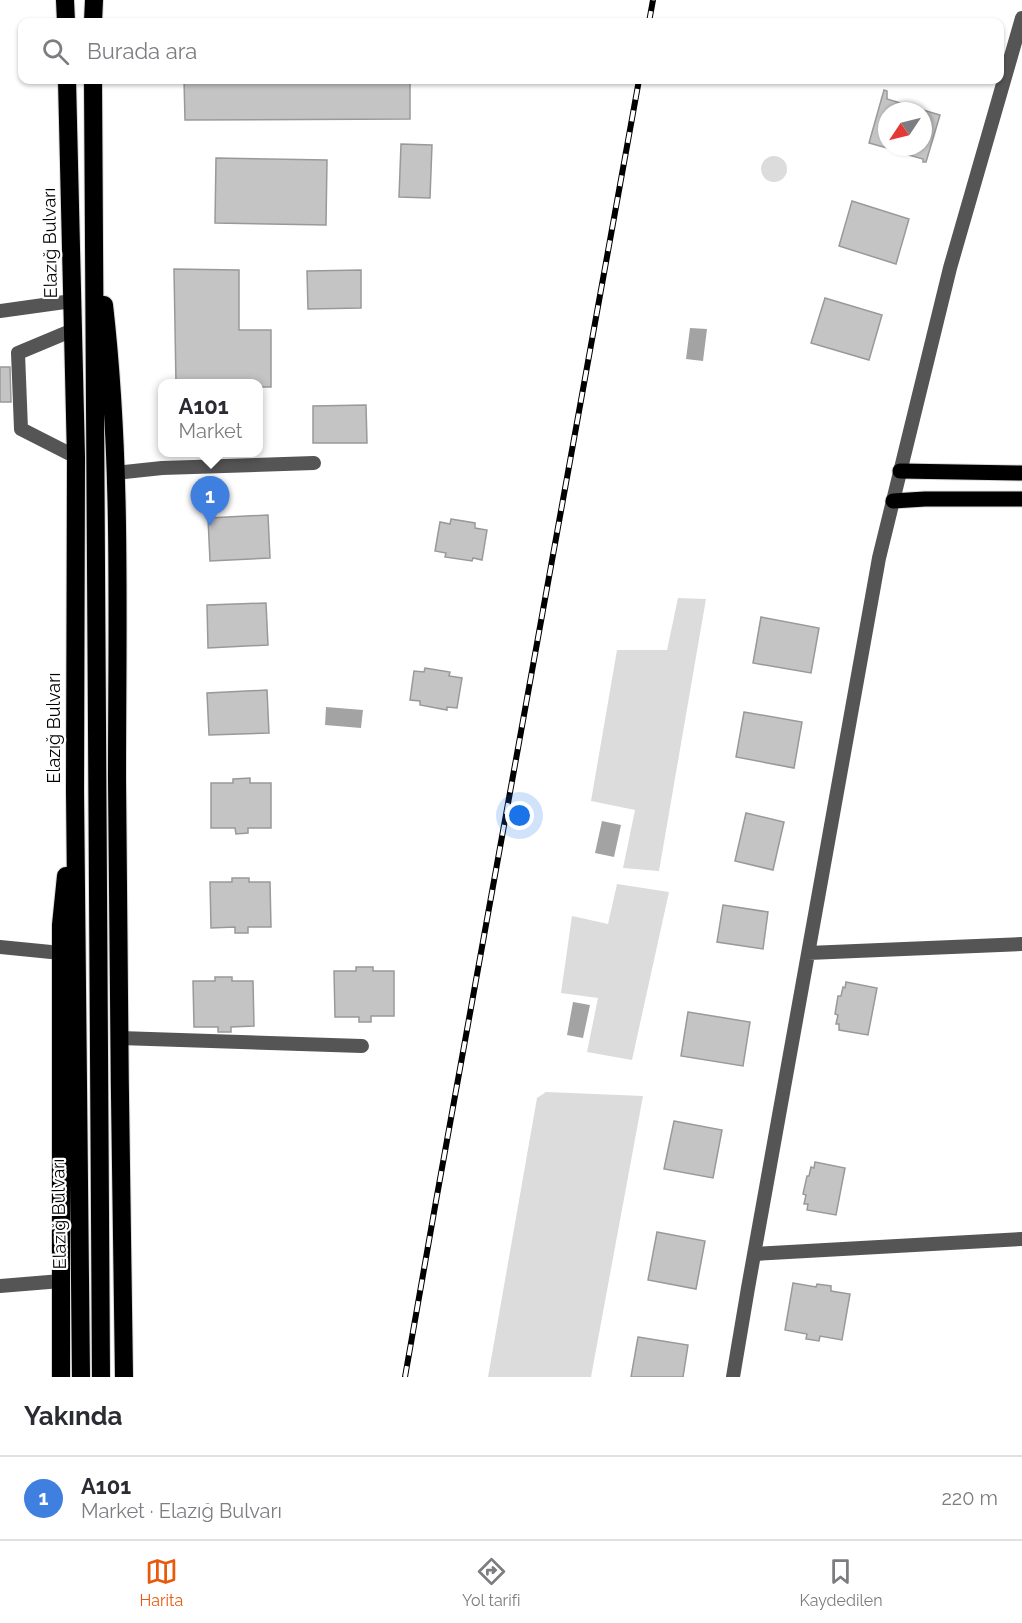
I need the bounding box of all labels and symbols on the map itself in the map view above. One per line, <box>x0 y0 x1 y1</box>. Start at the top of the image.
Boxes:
north arrow <box>878 102 932 156</box>
street label: Elazığ Bulvarı <box>38 187 61 299</box>
pin: 1 <box>190 476 230 526</box>
street label: Elazığ Bulvarı <box>43 673 64 783</box>
your location <box>505 801 534 830</box>
street label: Elazığ Bulvarı <box>47 1158 70 1270</box>

